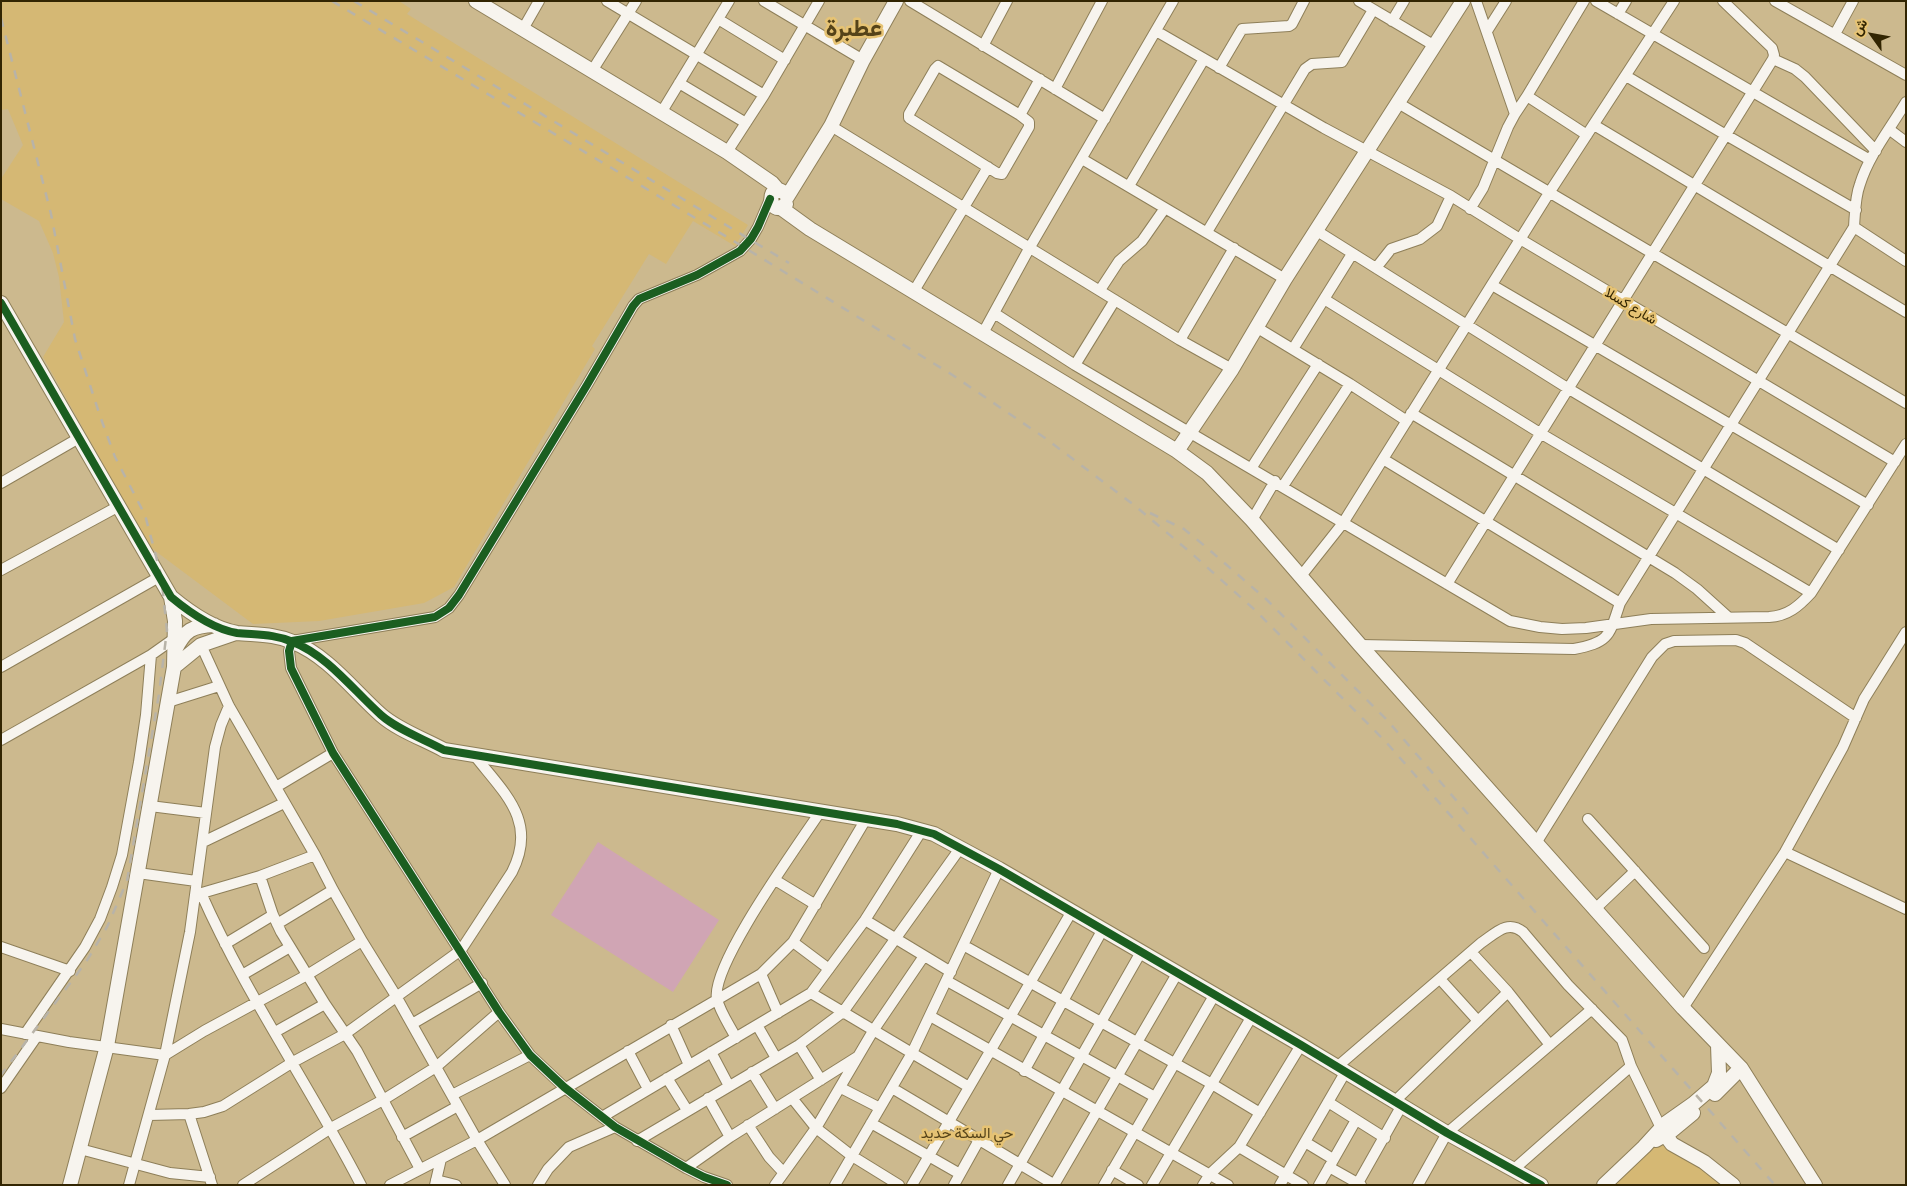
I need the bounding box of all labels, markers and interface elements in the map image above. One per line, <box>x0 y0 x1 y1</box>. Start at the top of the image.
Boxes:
north arrow <box>1847 10 1897 60</box>
district label: عطبرة <box>826 14 882 42</box>
text: ش <box>1847 15 1871 38</box>
street label: شارع كسلا <box>1602 284 1660 328</box>
district label: حي السكة حديد <box>921 1124 1013 1142</box>

